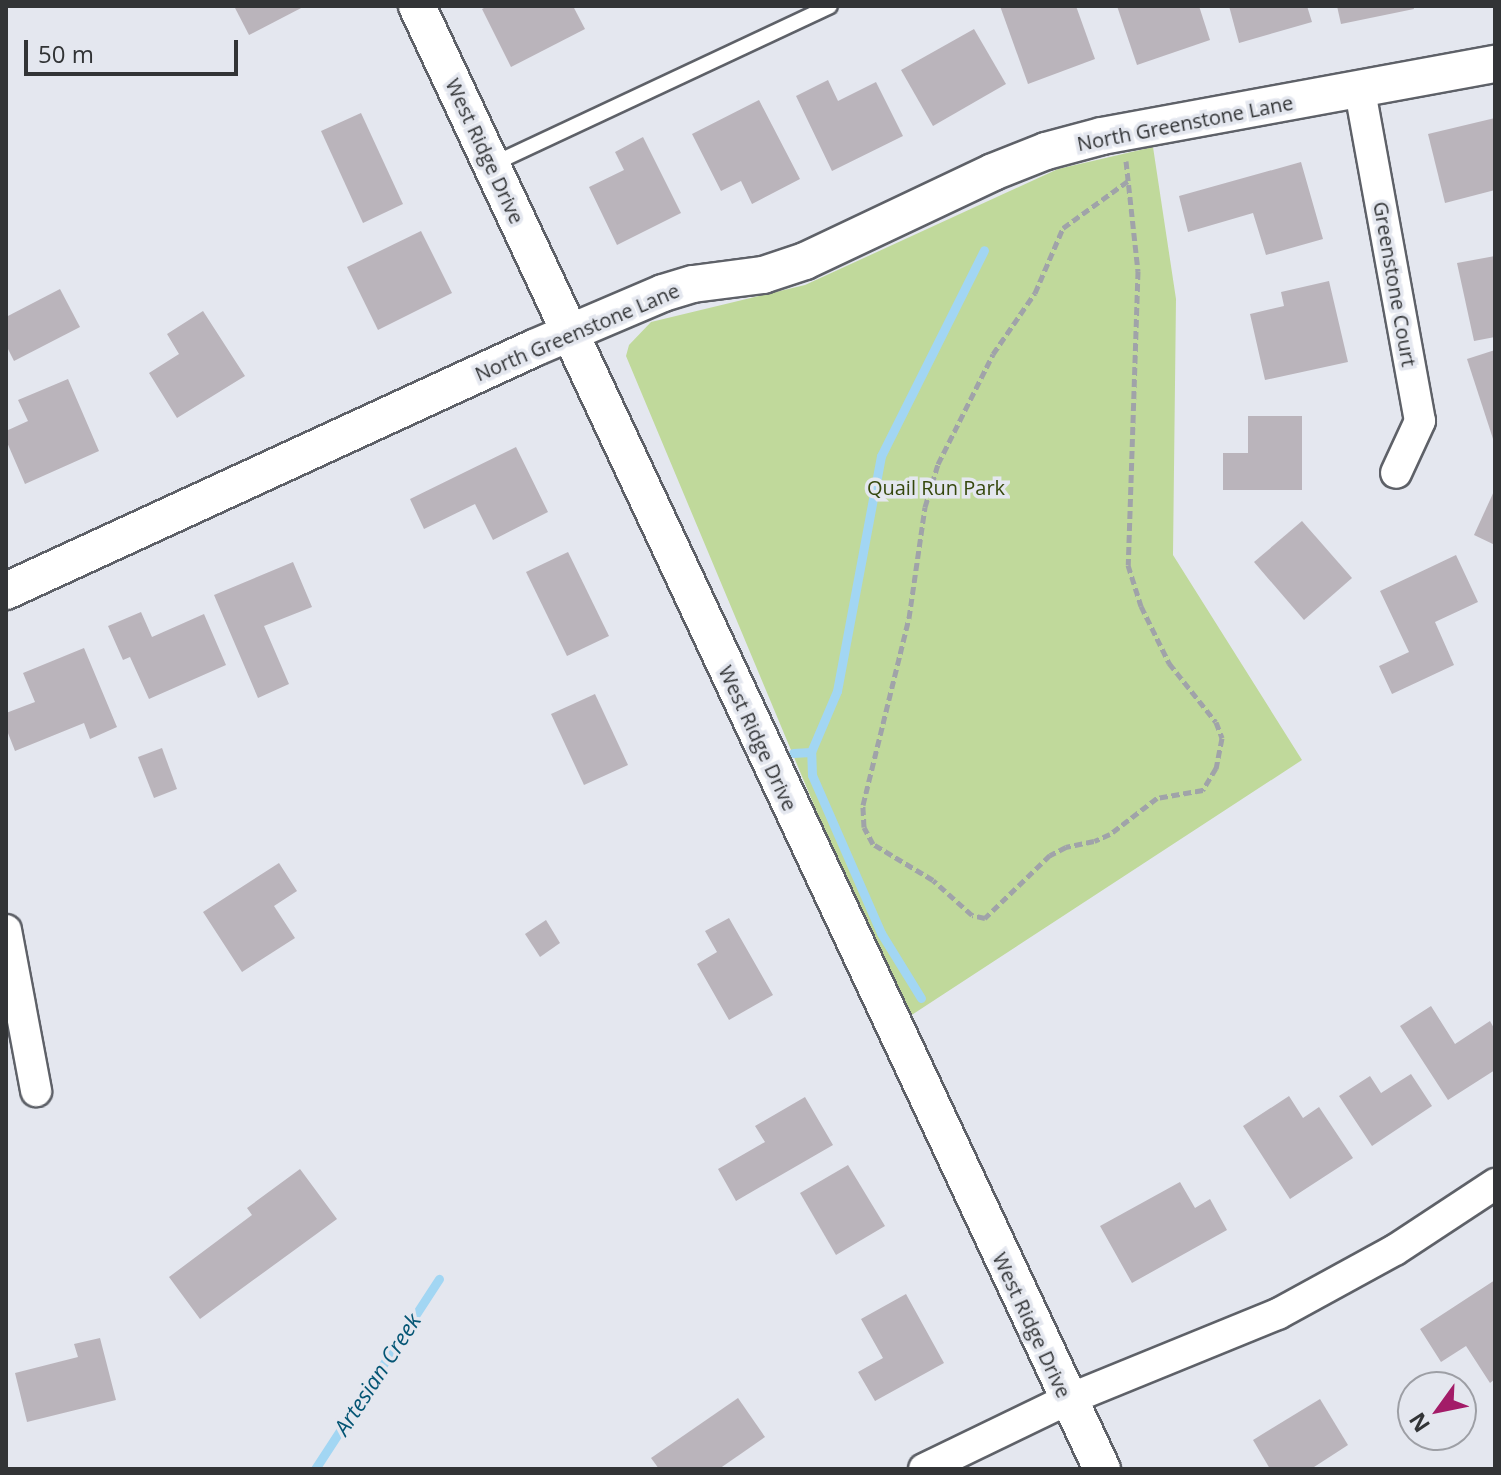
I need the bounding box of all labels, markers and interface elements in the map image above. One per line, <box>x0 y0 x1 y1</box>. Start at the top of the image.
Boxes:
scale bar <box>28 24 242 74</box>
text: 50 m <box>38 37 94 70</box>
street label: West Ridge Drive <box>441 75 529 227</box>
street label: North Greenstone Lane <box>1075 90 1295 156</box>
street label: Greenstone Court <box>1369 200 1421 368</box>
street label: North Greenstone Lane <box>471 278 683 386</box>
park label: Quail Run Park <box>867 475 1005 499</box>
street label: West Ridge Drive <box>714 662 802 814</box>
street label: West Ridge Drive <box>988 1249 1076 1401</box>
water label: Artesian Creek <box>328 1308 426 1440</box>
north arrow <box>1397 1371 1477 1451</box>
text: N <box>1401 1407 1436 1439</box>

